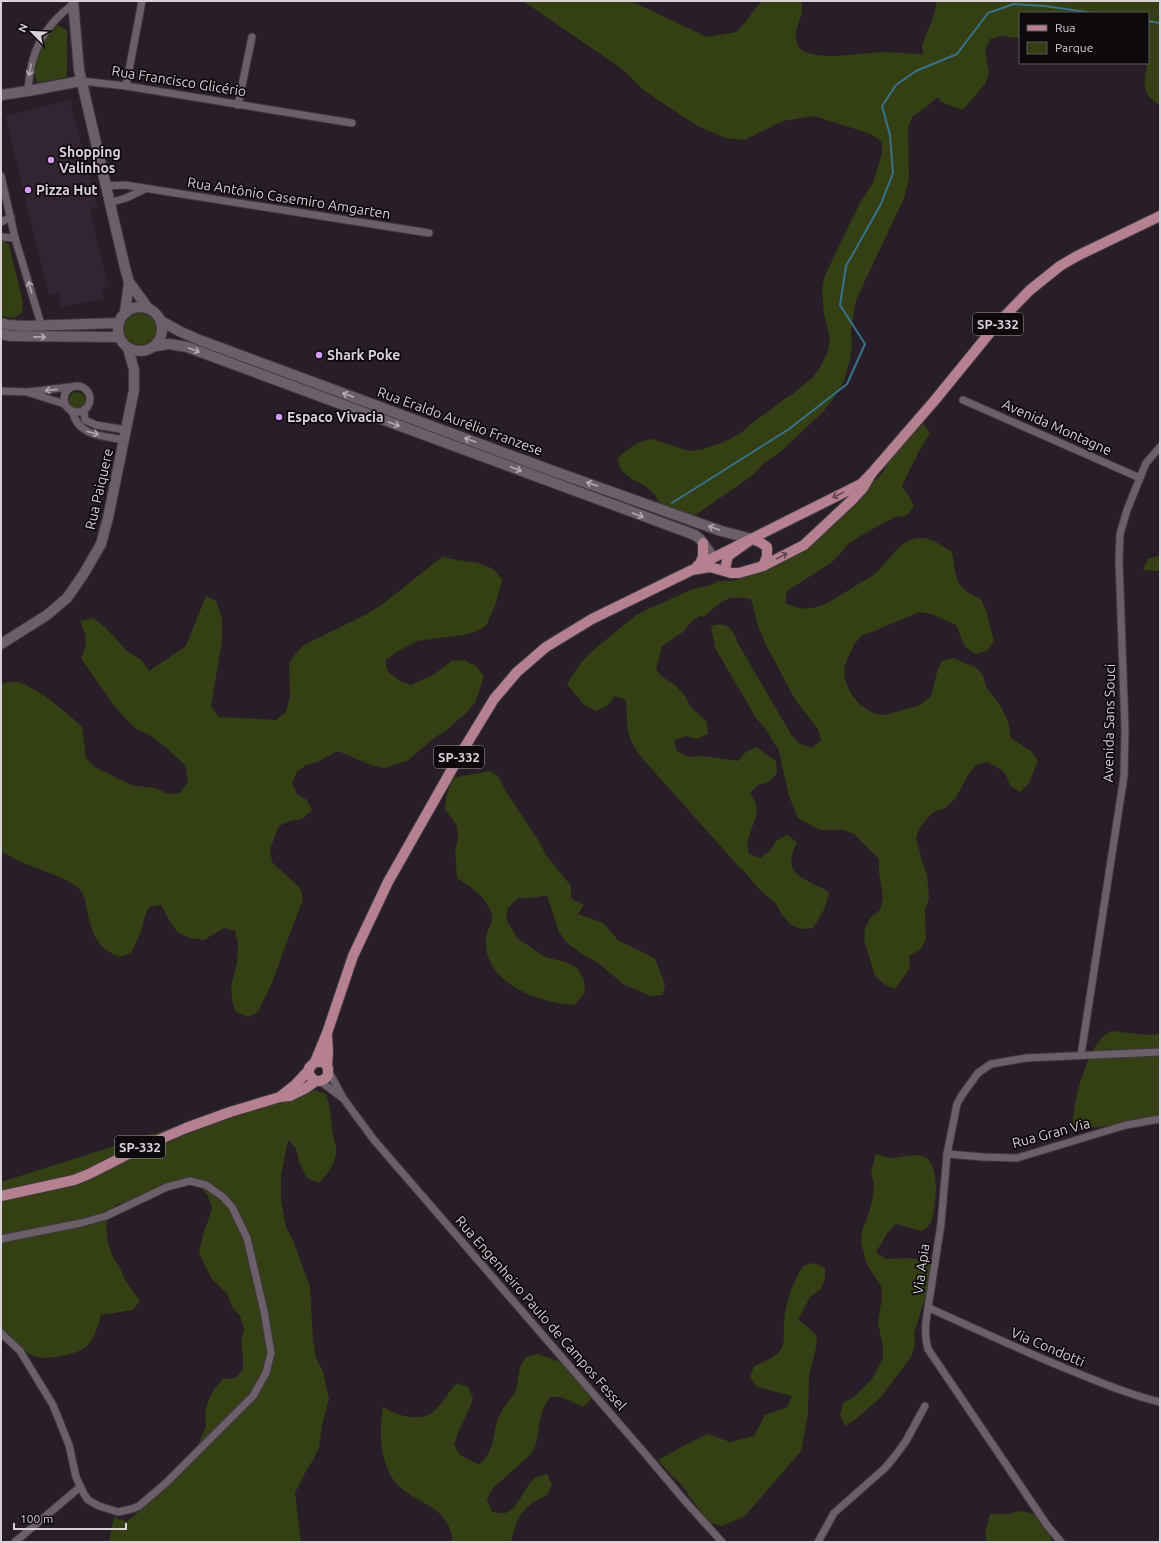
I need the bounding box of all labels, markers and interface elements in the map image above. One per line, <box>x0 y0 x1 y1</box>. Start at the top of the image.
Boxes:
north arrow <box>12 12 52 52</box>
legend <box>1019 12 1149 64</box>
text: Rua <box>1055 21 1076 34</box>
text: N <box>16 22 30 34</box>
text: Parque <box>1055 41 1093 54</box>
street label: Rua Francisco Glicério <box>111 62 247 100</box>
one-way arrow <box>26 64 34 77</box>
place label: Shopping Valinhos <box>59 144 121 176</box>
marker: Shopping Valinhos <box>46 155 56 165</box>
street label: Rua Antônio Casemiro Amgarten <box>186 174 392 222</box>
place label: Pizza Hut <box>36 182 98 198</box>
marker: Pizza Hut <box>23 185 33 195</box>
one-way arrow <box>26 281 33 294</box>
road number: SP-332 <box>973 313 1023 335</box>
one-way arrow <box>33 333 46 340</box>
one-way arrow <box>187 347 199 354</box>
place label: Shark Poke <box>327 347 400 363</box>
marker: Shark Poke <box>314 350 324 360</box>
street label: Rua Eraldo Aurélio Franzese <box>375 384 545 458</box>
one-way arrow <box>45 386 58 393</box>
one-way arrow <box>342 390 354 398</box>
street label: Avenida Montagne <box>1000 396 1114 458</box>
place label: Espaco Vivacia <box>287 409 384 425</box>
marker: Espaco Vivacia <box>274 412 284 422</box>
one-way arrow <box>388 421 400 429</box>
one-way arrow <box>86 430 99 437</box>
one-way arrow <box>464 435 476 443</box>
street label: Rua Paiquere <box>82 447 116 531</box>
one-way arrow <box>510 466 522 474</box>
one-way arrow <box>586 480 598 488</box>
one-way arrow <box>832 492 844 499</box>
one-way arrow <box>632 511 644 519</box>
one-way arrow <box>709 524 721 532</box>
one-way arrow <box>776 552 788 559</box>
street label: Avenida Sans Souci <box>1100 664 1118 782</box>
road number: SP-332 <box>434 746 484 768</box>
street label: Rua Gran Via <box>1010 1115 1092 1151</box>
road number: SP-332 <box>115 1136 165 1158</box>
street label: Rua Engenheiro Paulo de Campos Fessel <box>452 1213 630 1414</box>
street label: Via Apia <box>910 1243 932 1295</box>
street label: Via Condotti <box>1009 1324 1087 1370</box>
scale bar <box>14 1505 126 1531</box>
text: 100 m <box>20 1512 53 1525</box>

